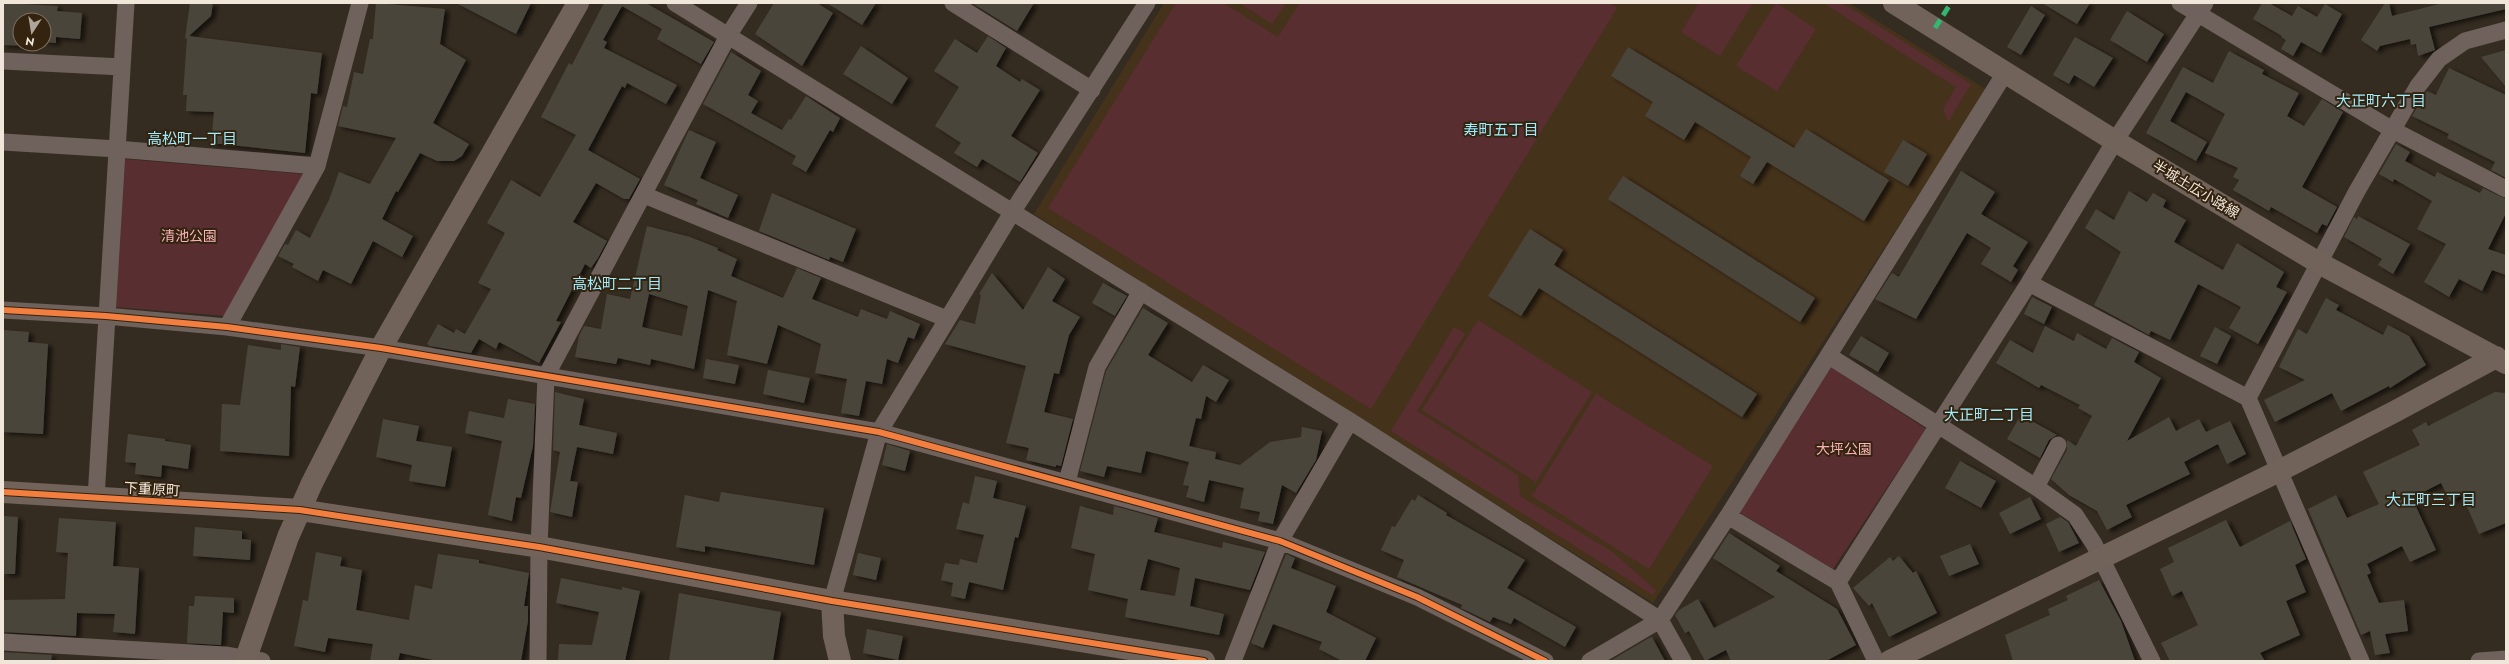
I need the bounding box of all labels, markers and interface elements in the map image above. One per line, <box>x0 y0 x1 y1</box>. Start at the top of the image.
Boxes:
north arrow <box>12 12 52 52</box>
text: N <box>24 33 36 51</box>
district label: 大正町六丁目 <box>2336 90 2426 112</box>
district label: 寿町五丁目 <box>1463 119 1539 141</box>
district label: 高松町一丁目 <box>147 128 237 150</box>
street label: 半城土広小路線 <box>2149 155 2243 223</box>
park label: 清池公園 <box>161 226 217 246</box>
district label: 高松町二丁目 <box>572 273 662 295</box>
district label: 大正町二丁目 <box>1944 404 2034 426</box>
park label: 大坪公園 <box>1816 439 1872 459</box>
street label: 下重原町 <box>124 478 180 500</box>
district label: 大正町三丁目 <box>2386 489 2476 511</box>

